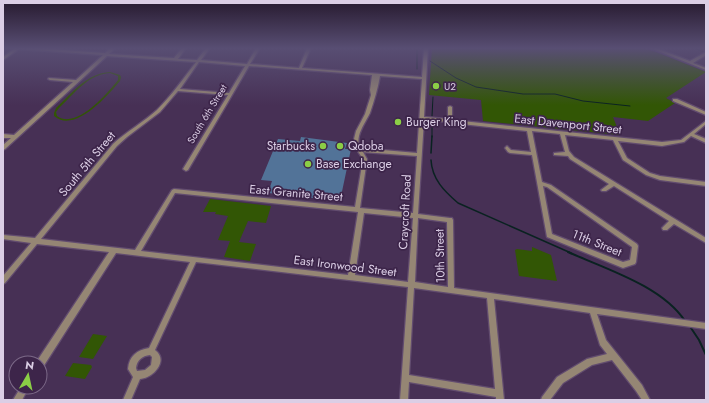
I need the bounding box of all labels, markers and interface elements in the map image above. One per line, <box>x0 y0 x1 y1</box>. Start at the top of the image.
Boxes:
place label: U2 <box>444 79 456 94</box>
street label: South 6th Street <box>183 81 231 147</box>
marker: U2 <box>431 81 441 91</box>
street label: East Davenport Street <box>513 109 623 139</box>
place label: Burger King <box>406 113 467 131</box>
marker: Burger King <box>393 117 403 127</box>
street label: South 5th Street <box>54 127 120 201</box>
place label: Starbucks <box>267 137 315 155</box>
place label: Qdoba <box>348 137 384 155</box>
marker: Starbucks <box>318 141 328 151</box>
marker: Qdoba <box>335 141 345 151</box>
place label: Base Exchange <box>316 155 392 173</box>
marker: Base Exchange <box>303 159 313 169</box>
street label: Craycroft Road <box>394 174 416 250</box>
street label: East Granite Street <box>249 180 344 206</box>
street label: 11th Street <box>569 225 625 261</box>
street label: 10th Street <box>431 229 449 283</box>
street label: East Ironwood Street <box>293 251 398 281</box>
north arrow <box>8 355 48 395</box>
text: N <box>24 357 35 374</box>

